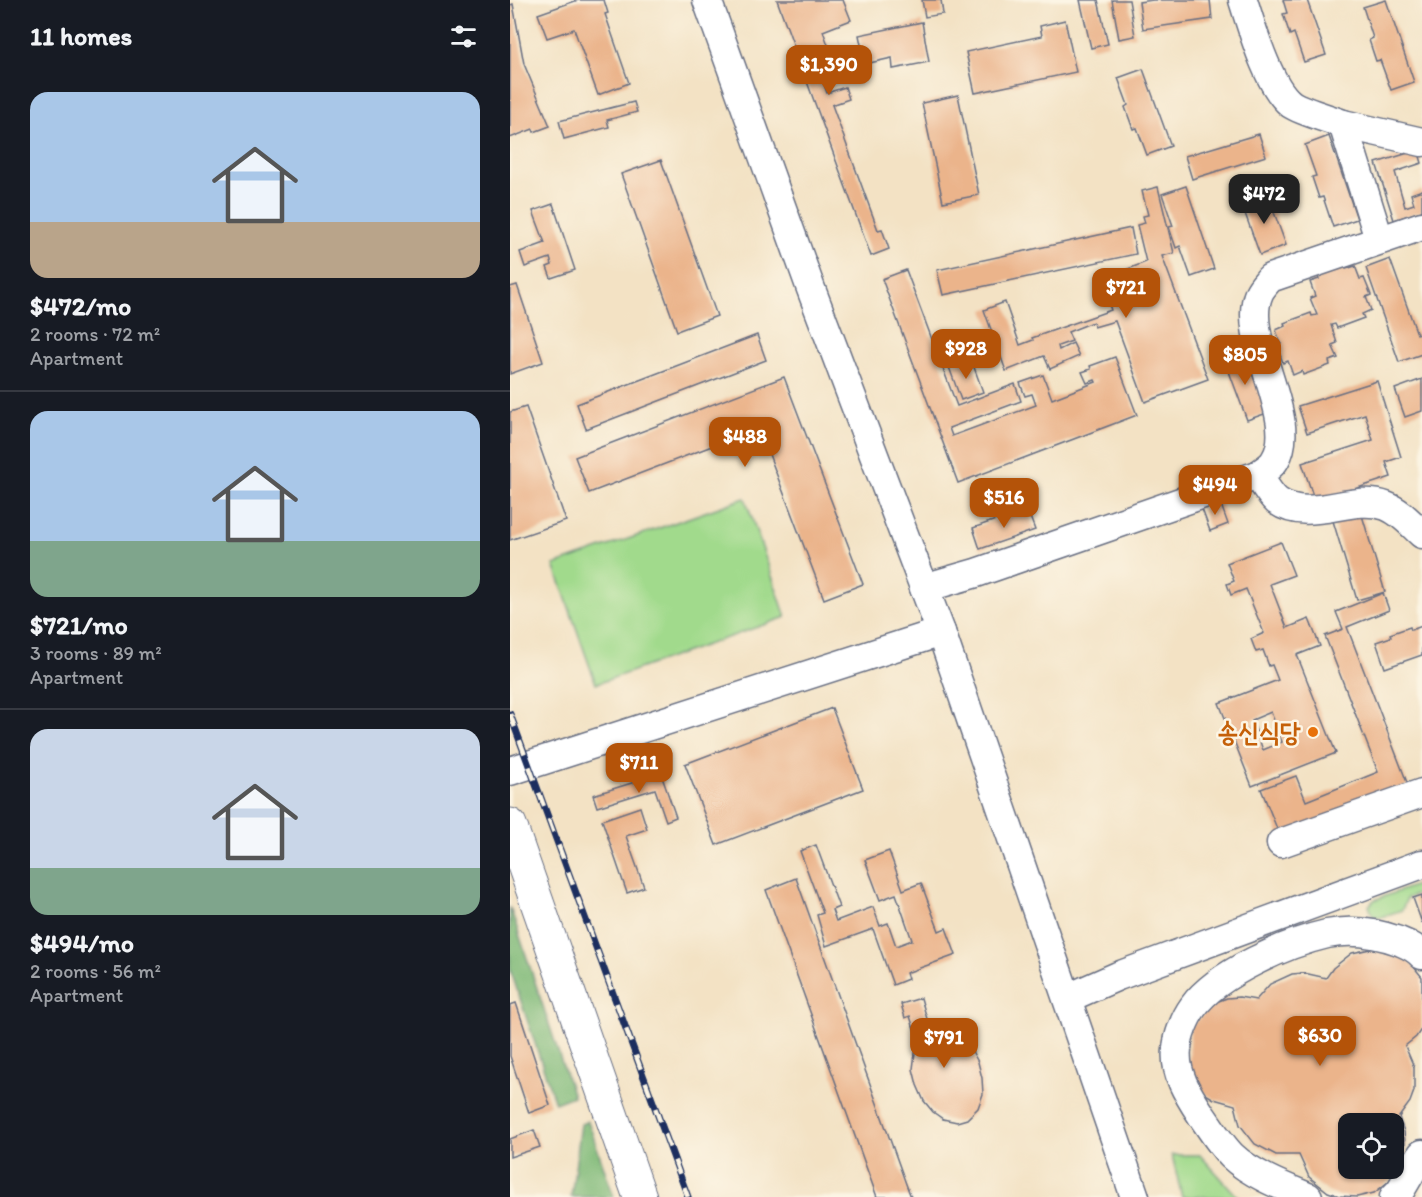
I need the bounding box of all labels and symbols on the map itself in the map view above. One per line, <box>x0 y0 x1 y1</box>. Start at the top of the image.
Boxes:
pin: $1,390 <box>780 45 878 96</box>
pin: $472 <box>1228 174 1300 225</box>
pin: $721 <box>1090 268 1162 319</box>
pin: $928 <box>930 329 1002 380</box>
pin: $805 <box>1209 335 1281 386</box>
pin: $488 <box>709 417 781 468</box>
pin: $494 <box>1179 465 1251 516</box>
pin: $516 <box>968 478 1040 529</box>
place label: 송신식당 <box>1217 716 1301 748</box>
marker: 송신식당 <box>1306 725 1320 739</box>
pin: $711 <box>603 743 675 794</box>
pin: $630 <box>1284 1016 1356 1067</box>
pin: $791 <box>908 1018 980 1069</box>

